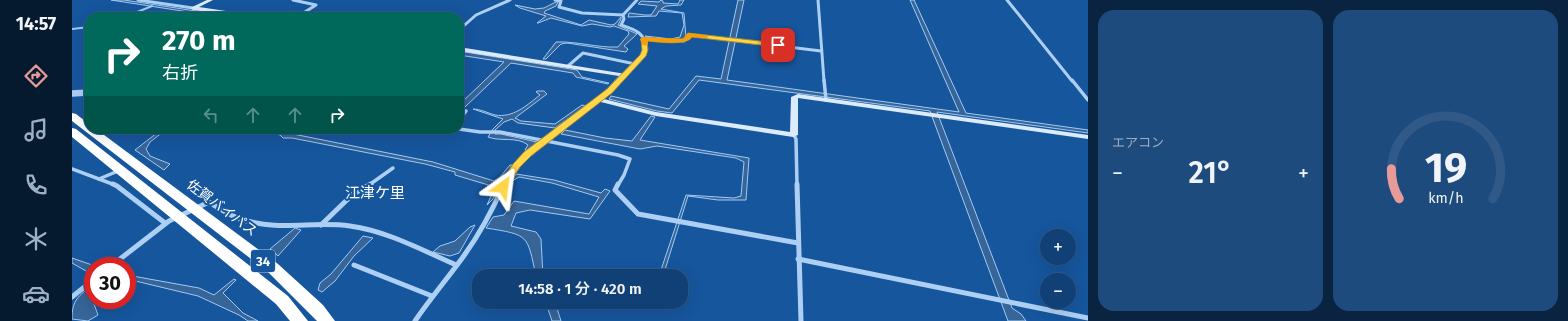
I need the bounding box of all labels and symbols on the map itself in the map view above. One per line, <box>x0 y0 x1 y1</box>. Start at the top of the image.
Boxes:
pin <box>761 28 795 62</box>
position arrow <box>482 166 524 208</box>
street label: 佐賀バイパス <box>183 176 261 240</box>
district label: 江津ケ里 <box>345 184 405 202</box>
road number: 34 <box>251 250 275 272</box>
speed limit sign: 30 <box>84 257 136 309</box>

